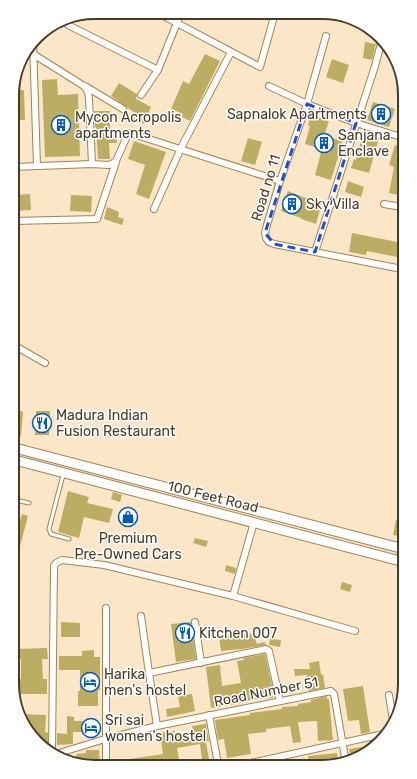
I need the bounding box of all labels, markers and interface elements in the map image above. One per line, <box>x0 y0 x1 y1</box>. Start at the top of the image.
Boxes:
building icon: Sapnalok Apartments <box>370 103 392 125</box>
place label: Sapnalok Apartments <box>227 106 367 123</box>
place label: Mycon Acropolis apartments <box>75 109 181 142</box>
building icon: Mycon Acropolis apartments <box>50 114 72 136</box>
place label: Sanjana Enclave <box>338 127 390 160</box>
building icon: Sanjana Enclave <box>313 132 335 154</box>
street label: Road no 11 <box>248 153 284 223</box>
building icon: Sky Villa <box>281 193 303 215</box>
place label: Sky Villa <box>306 196 359 213</box>
place label: Madura Indian Fusion Restaurant <box>56 407 176 440</box>
restaurant icon: Madura Indian Fusion Restaurant <box>31 412 53 434</box>
street label: 100 Feet Road <box>166 478 260 516</box>
shop icon: Premium Pre-Owned Cars <box>117 506 139 528</box>
place label: Premium Pre-Owned Cars <box>74 530 182 563</box>
restaurant icon: Kitchen 007 <box>174 622 196 644</box>
place label: Kitchen 007 <box>199 625 277 642</box>
place label: Harika men's hostel <box>104 666 186 699</box>
hotel icon: Harika men's hostel <box>79 671 101 693</box>
street label: Road Number 51 <box>212 674 320 710</box>
place label: Sri sai women's hostel <box>105 712 206 745</box>
hotel icon: Sri sai women's hostel <box>80 717 102 739</box>

